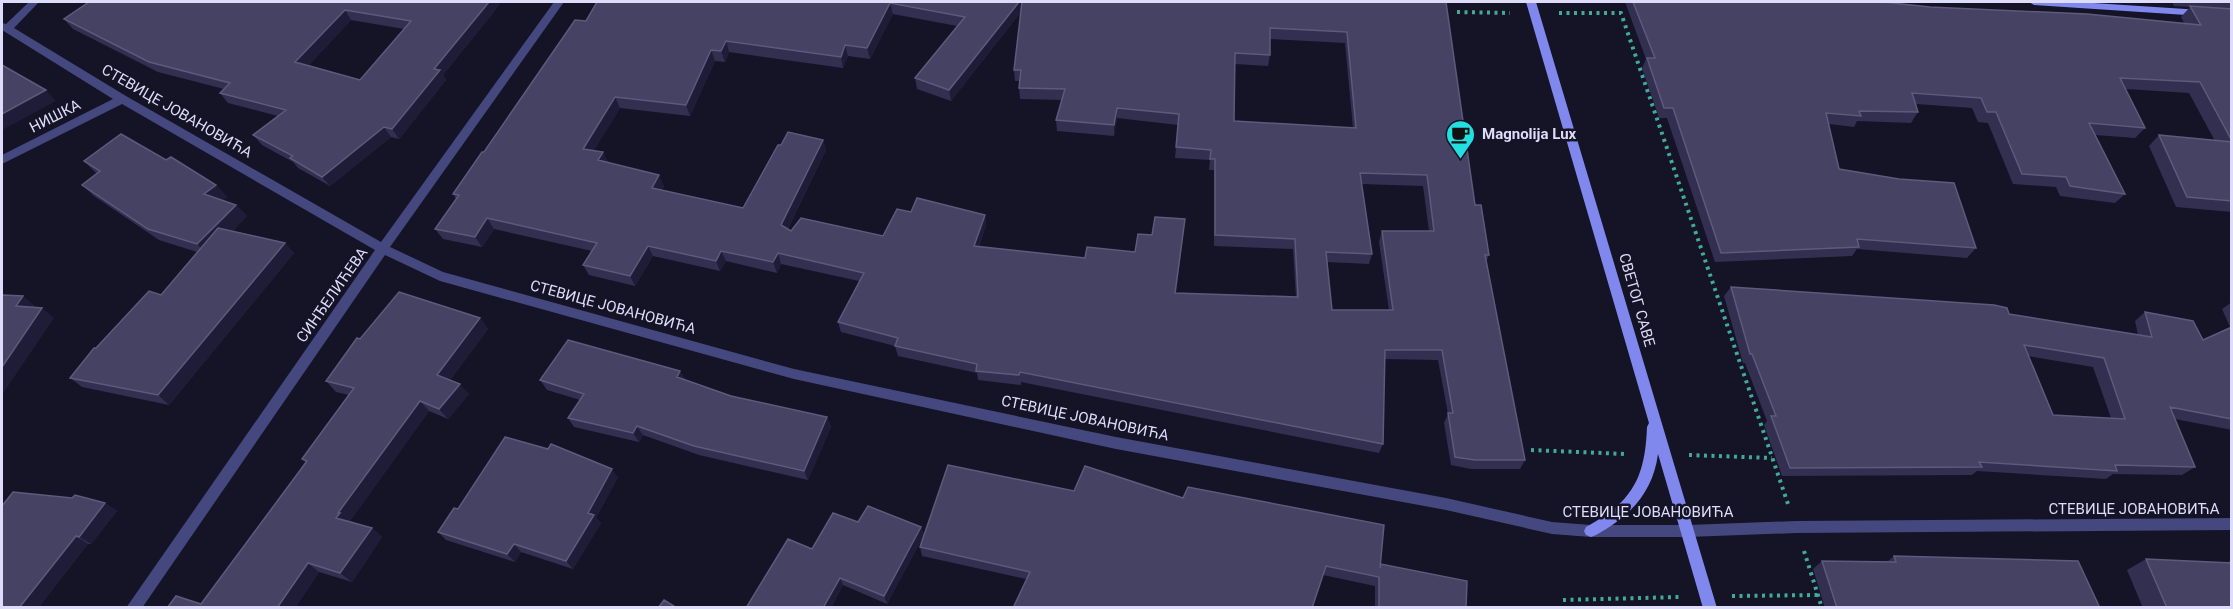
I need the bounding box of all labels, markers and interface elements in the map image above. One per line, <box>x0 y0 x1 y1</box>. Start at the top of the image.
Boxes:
street label: СТЕВИЦЕ ЈОВАНОВИЋА <box>99 60 256 162</box>
street label: НИШКА <box>26 95 84 136</box>
cafe icon: Magnolija Lux <box>1445 118 1477 160</box>
place label: Magnolija Lux <box>1482 125 1577 143</box>
street label: СИНЂЕЛИЋЕВА <box>293 244 372 346</box>
street label: СВЕТОГ САВЕ <box>1615 251 1659 349</box>
street label: СТЕВИЦЕ ЈОВАНОВИЋА <box>528 276 698 338</box>
street label: СТЕВИЦЕ ЈОВАНОВИЋА <box>1000 391 1171 445</box>
street label: СТЕВИЦЕ ЈОВАНОВИЋА <box>2049 500 2220 518</box>
street label: СТЕВИЦЕ ЈОВАНОВИЋА <box>1563 503 1734 521</box>

